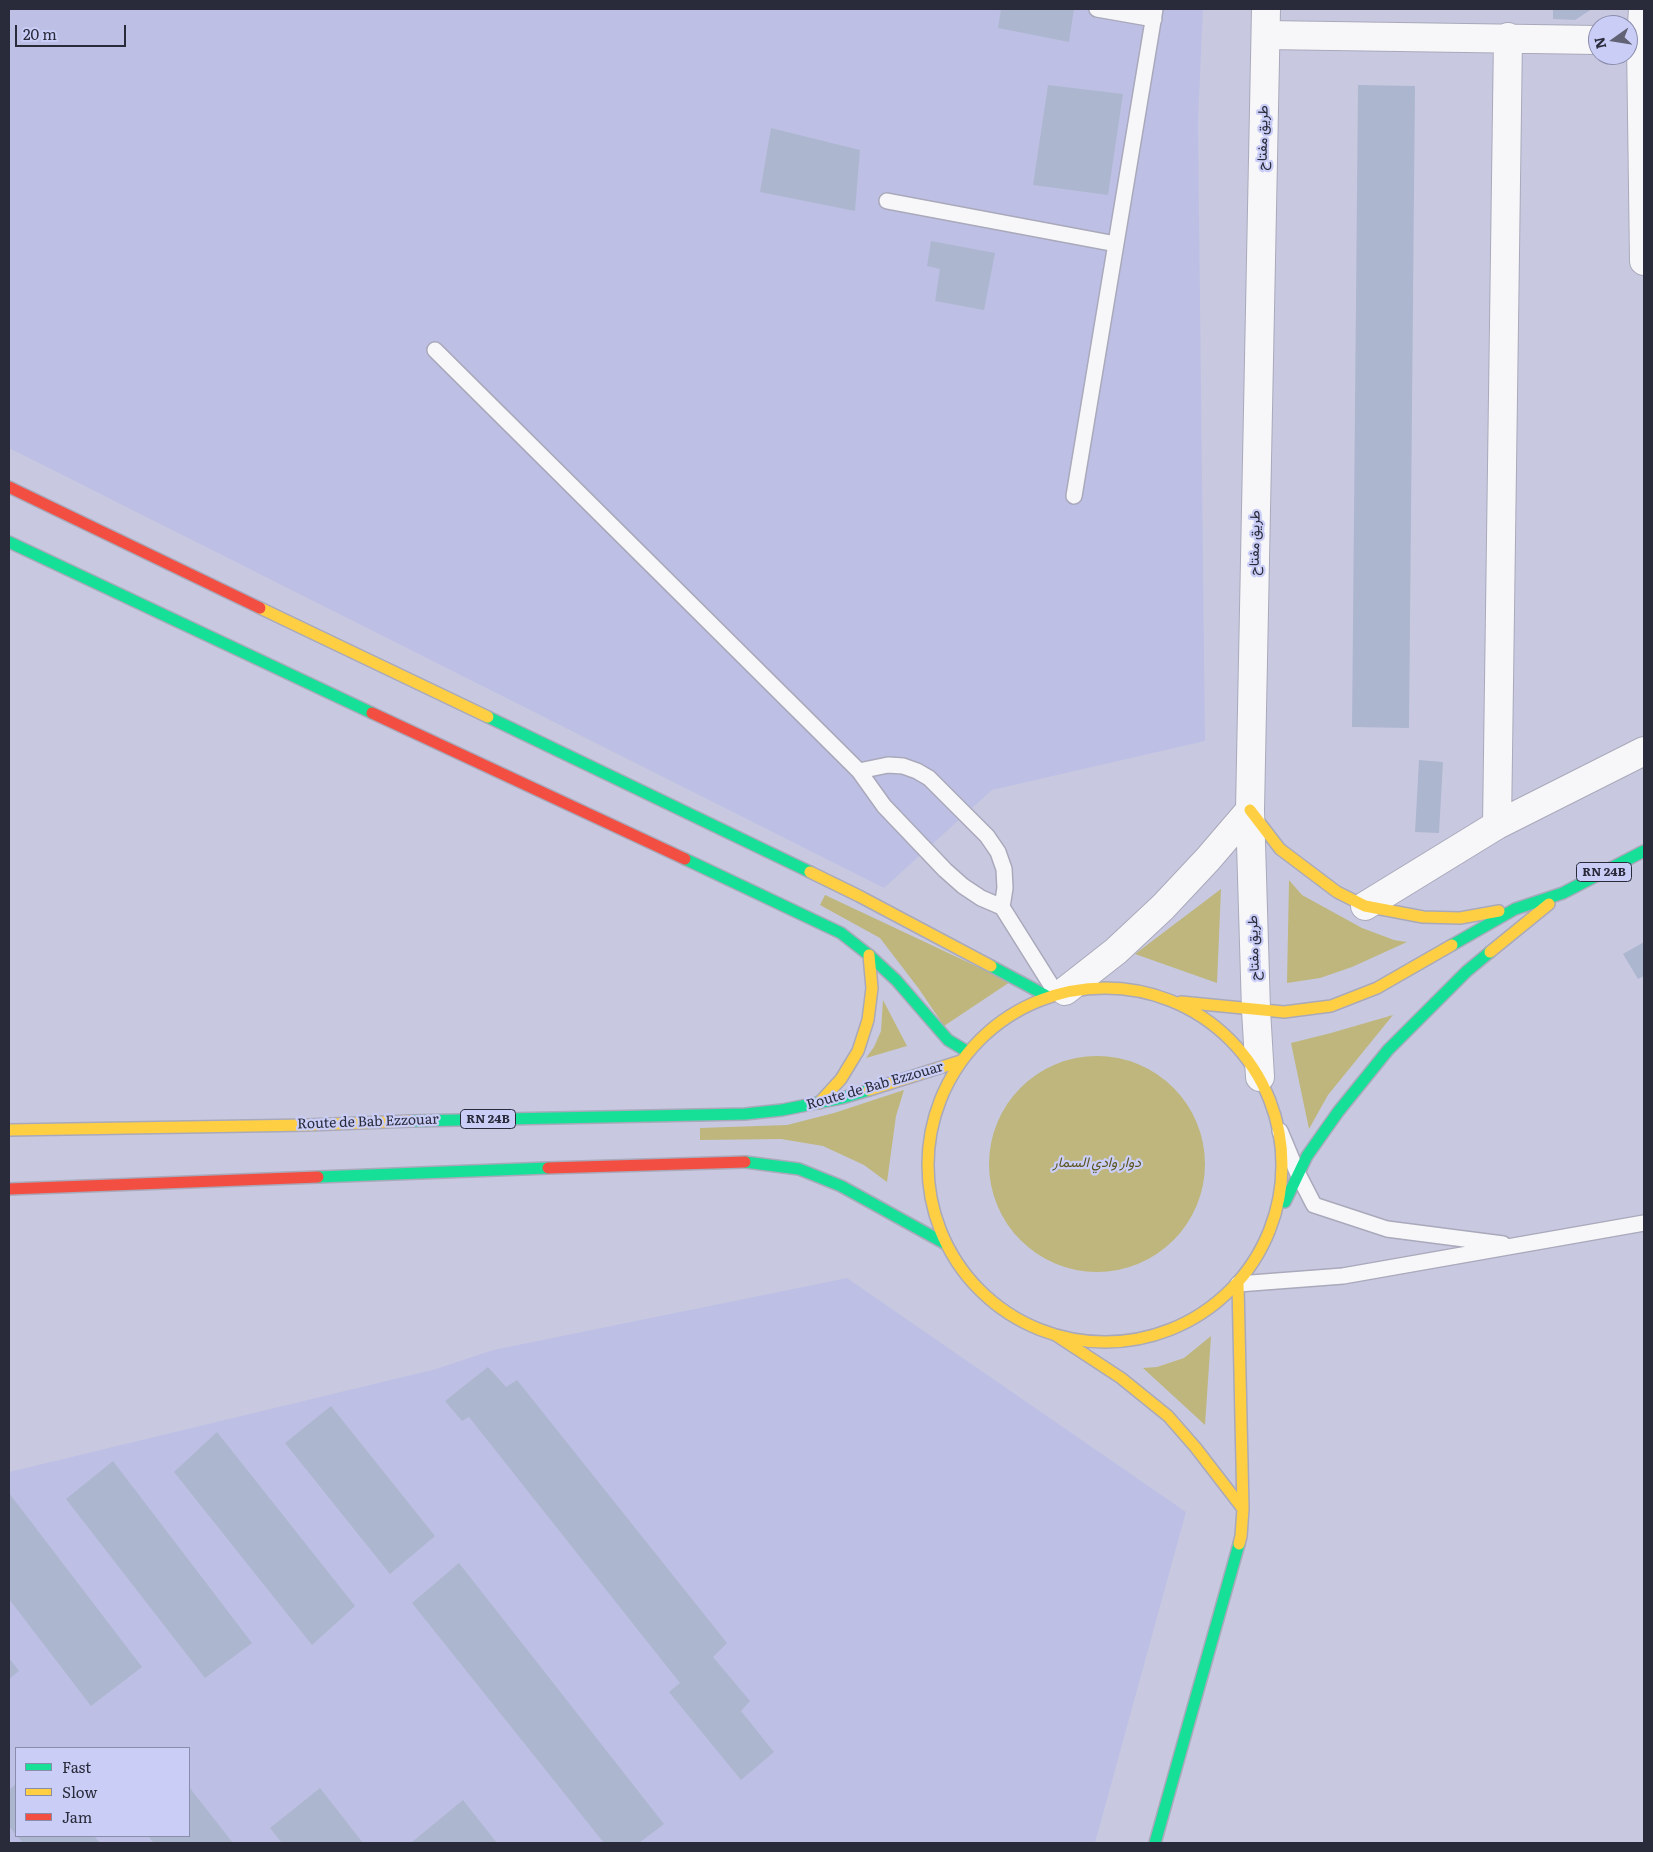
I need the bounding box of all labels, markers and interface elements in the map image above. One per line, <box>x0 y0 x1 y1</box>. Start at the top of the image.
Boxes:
scale bar <box>18 15 129 47</box>
north arrow <box>1588 15 1638 65</box>
text: 20 m <box>23 22 57 45</box>
text: N <box>1588 35 1610 51</box>
street label: طريق مفتاح <box>1254 105 1272 171</box>
street label: طريق مفتاح <box>1246 510 1264 576</box>
road number: RN 24B <box>1576 862 1632 882</box>
street label: طريق مفتاح <box>1244 915 1264 981</box>
street label: Route de Bab Ezzouar <box>805 1058 945 1114</box>
road number: RN 24B <box>460 1110 516 1128</box>
street label: Route de Bab Ezzouar <box>297 1111 439 1133</box>
park label: دوار وادي السمار <box>1053 1155 1141 1171</box>
legend <box>15 1747 190 1837</box>
text: Fast <box>62 1755 91 1778</box>
text: Slow <box>62 1780 97 1803</box>
text: Jam <box>62 1805 92 1828</box>

